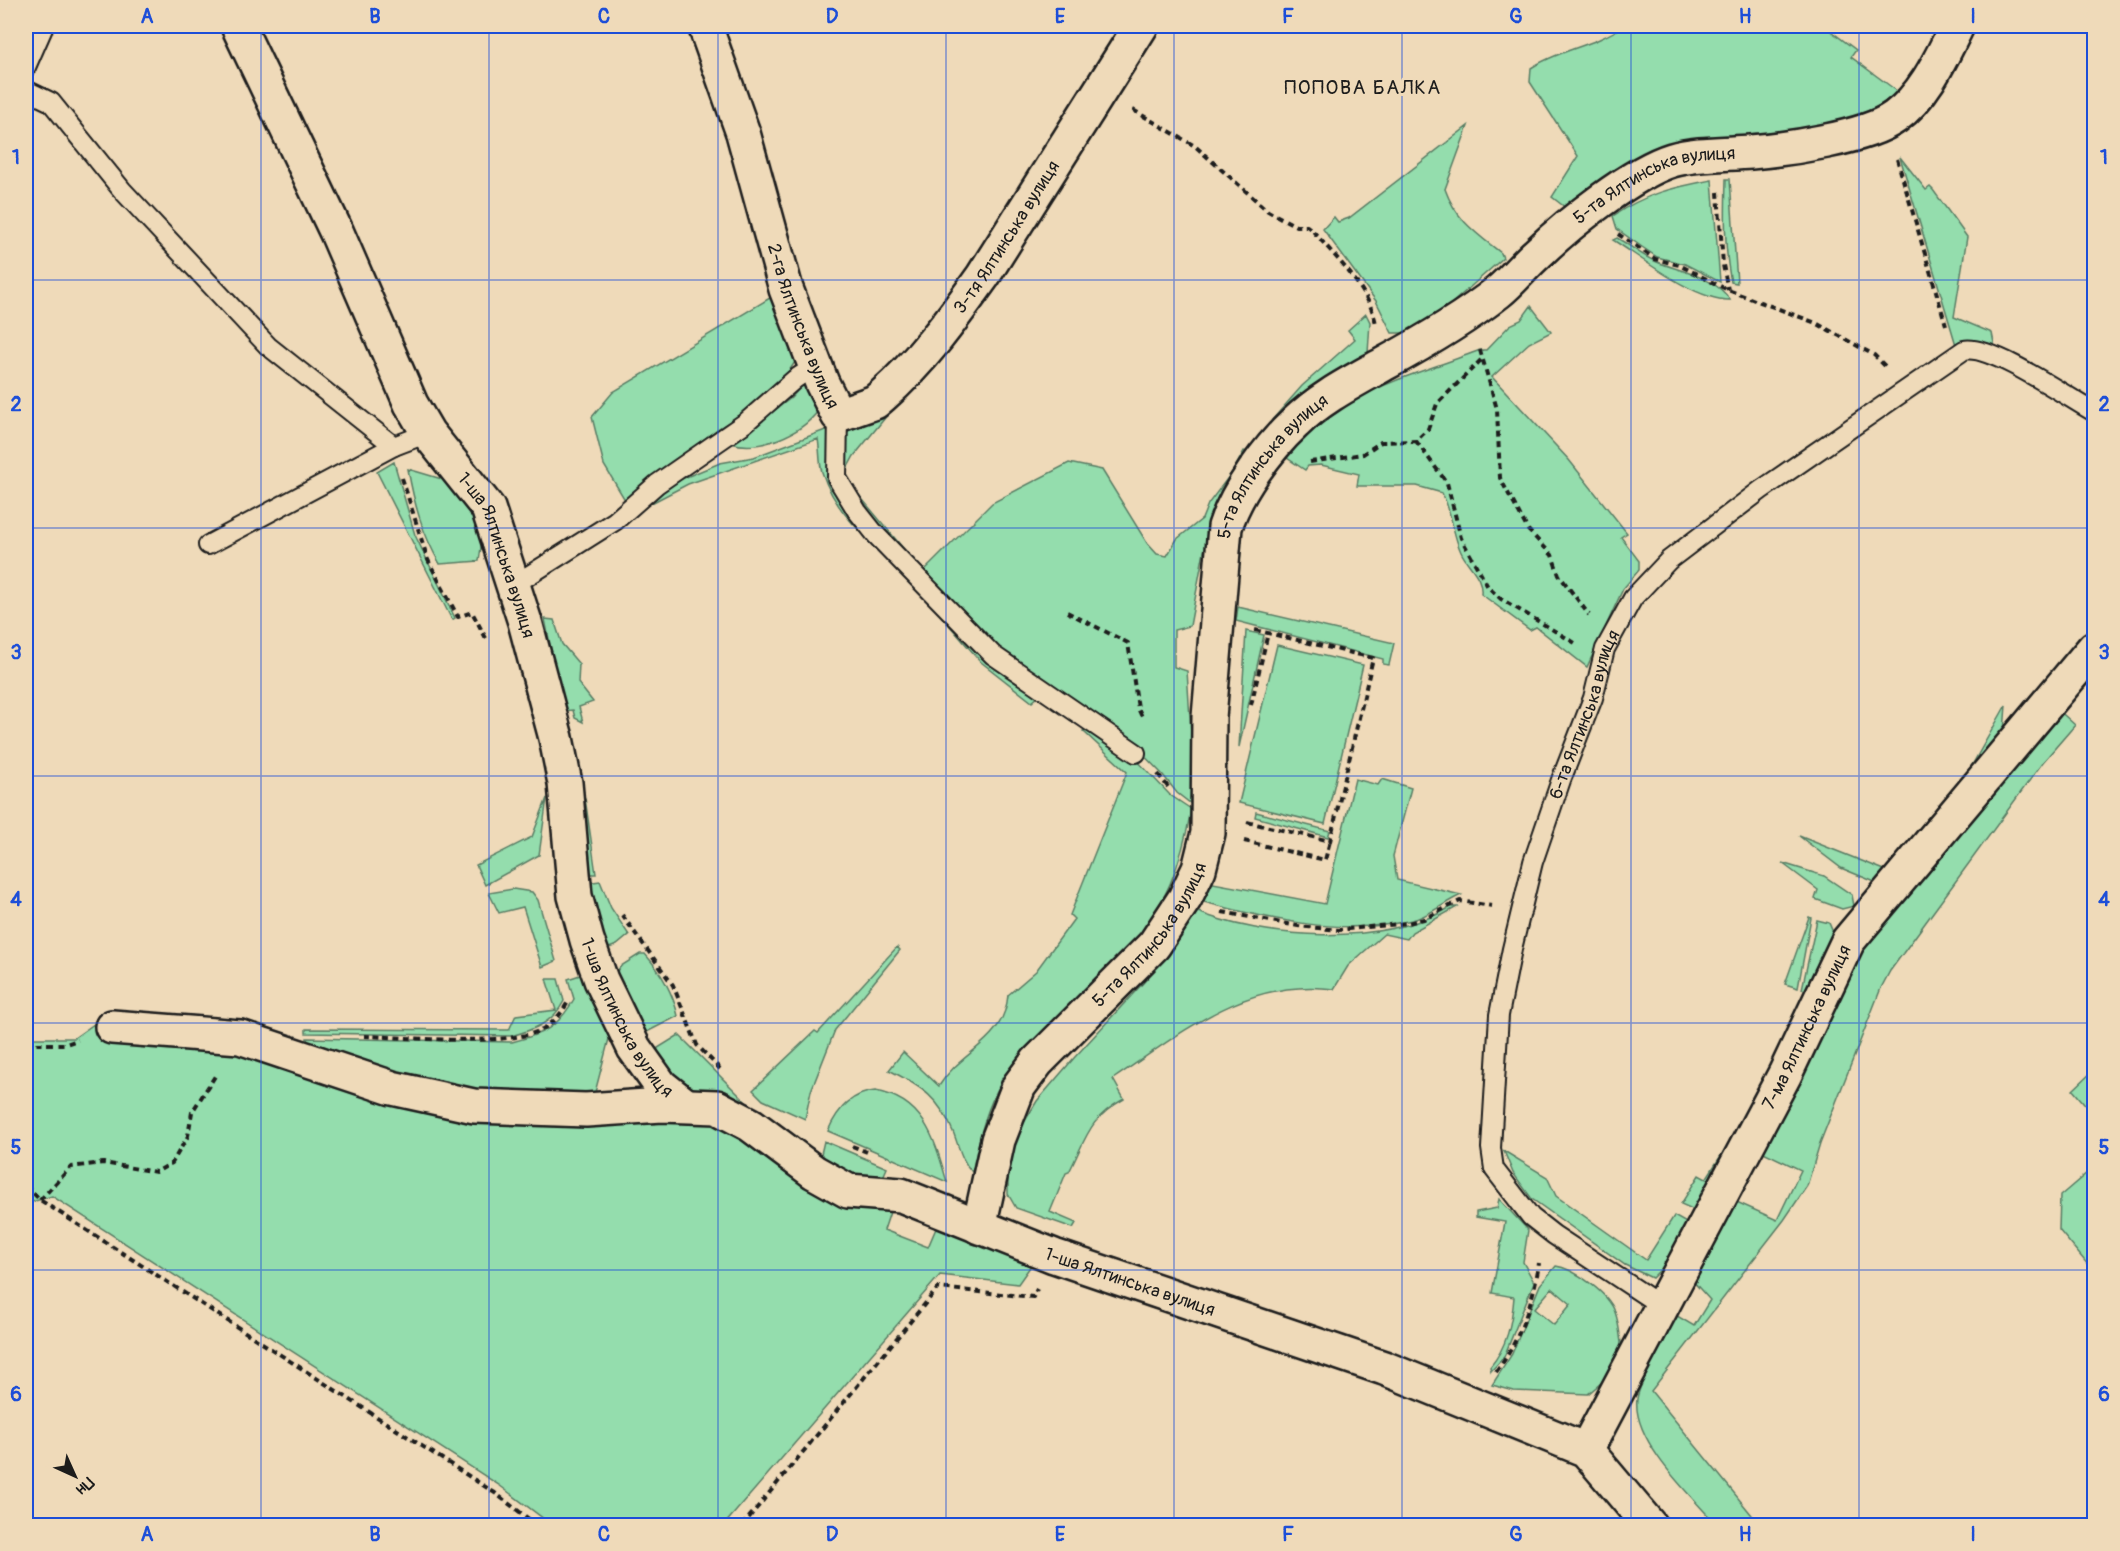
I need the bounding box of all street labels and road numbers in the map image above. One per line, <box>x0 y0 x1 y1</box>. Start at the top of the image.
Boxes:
street label: 5-та Ялтинська вулиця <box>1568 141 1736 229</box>
street label: 3-тя Ялтинська вулиця <box>948 156 1065 318</box>
street label: 2-га Ялтинська вулиця <box>762 241 845 413</box>
street label: 5-та Ялтинська вулиця <box>1213 389 1332 539</box>
street label: 1-ша Ялтинська вулиця <box>452 467 540 640</box>
street label: 6-та Ялтинська вулиця <box>1544 626 1625 802</box>
street label: 5-та Ялтинська вулиця <box>1087 861 1212 1012</box>
street label: 1-ша Ялтинська вулиця <box>576 935 678 1103</box>
street label: 7-ма Ялтинська вулиця <box>1757 941 1856 1113</box>
street label: 1-ша Ялтинська вулиця <box>1041 1242 1218 1321</box>

